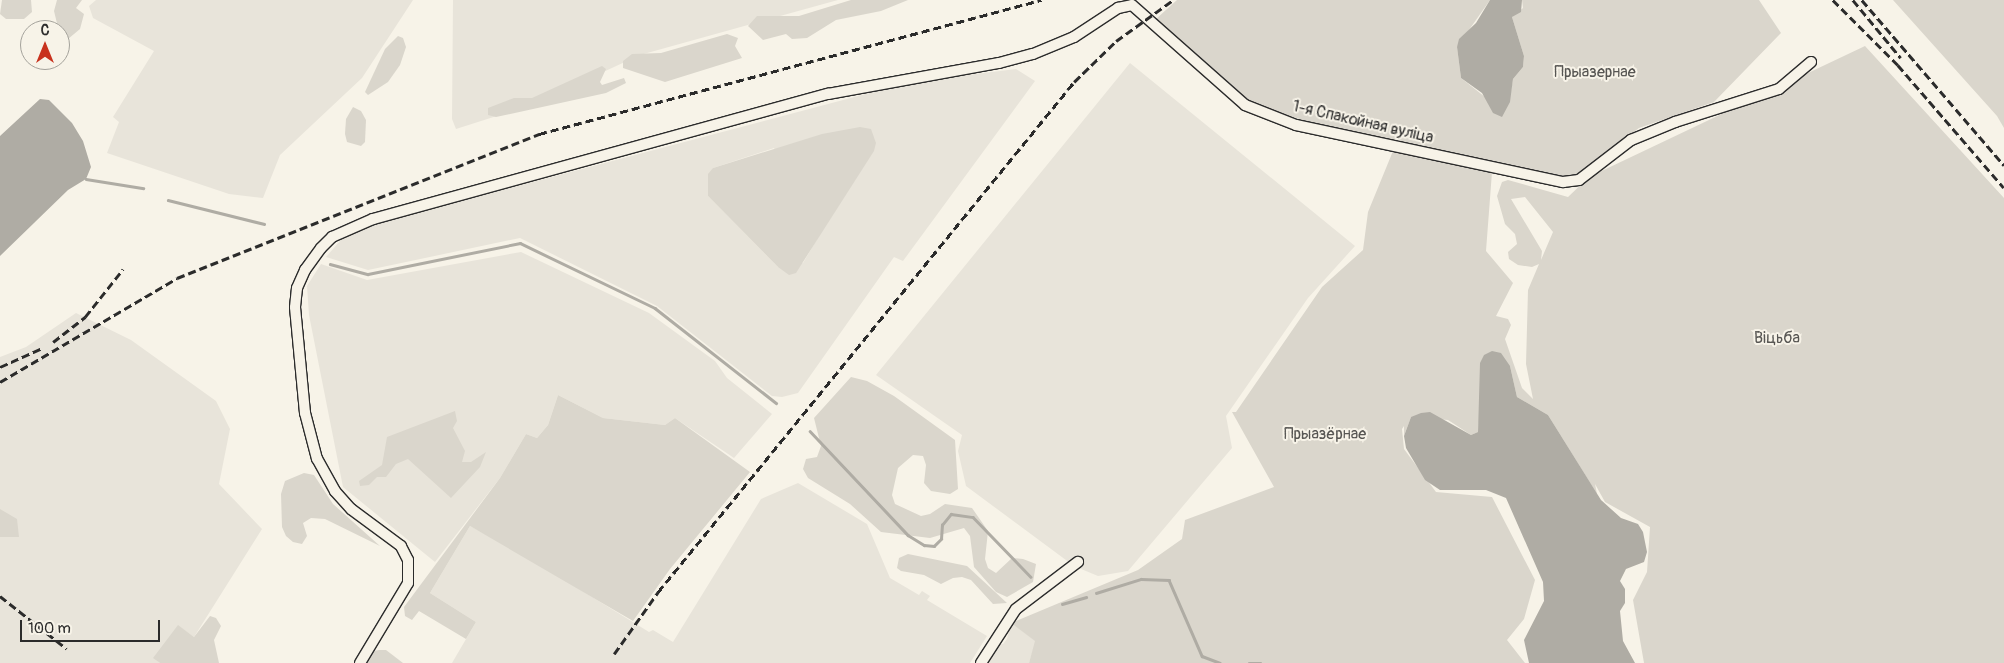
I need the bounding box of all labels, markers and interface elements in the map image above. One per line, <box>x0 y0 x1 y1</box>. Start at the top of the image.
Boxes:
north arrow <box>20 20 70 70</box>
text: С <box>41 22 49 39</box>
park label: Прыазернае <box>1554 62 1636 82</box>
street label: 1-я Спакойная вуліца <box>1291 96 1435 148</box>
park label: Віцьба <box>1754 328 1800 348</box>
park label: Прыазёрнае <box>1284 424 1366 444</box>
scale bar <box>22 610 162 642</box>
text: 100 m <box>28 619 71 638</box>

